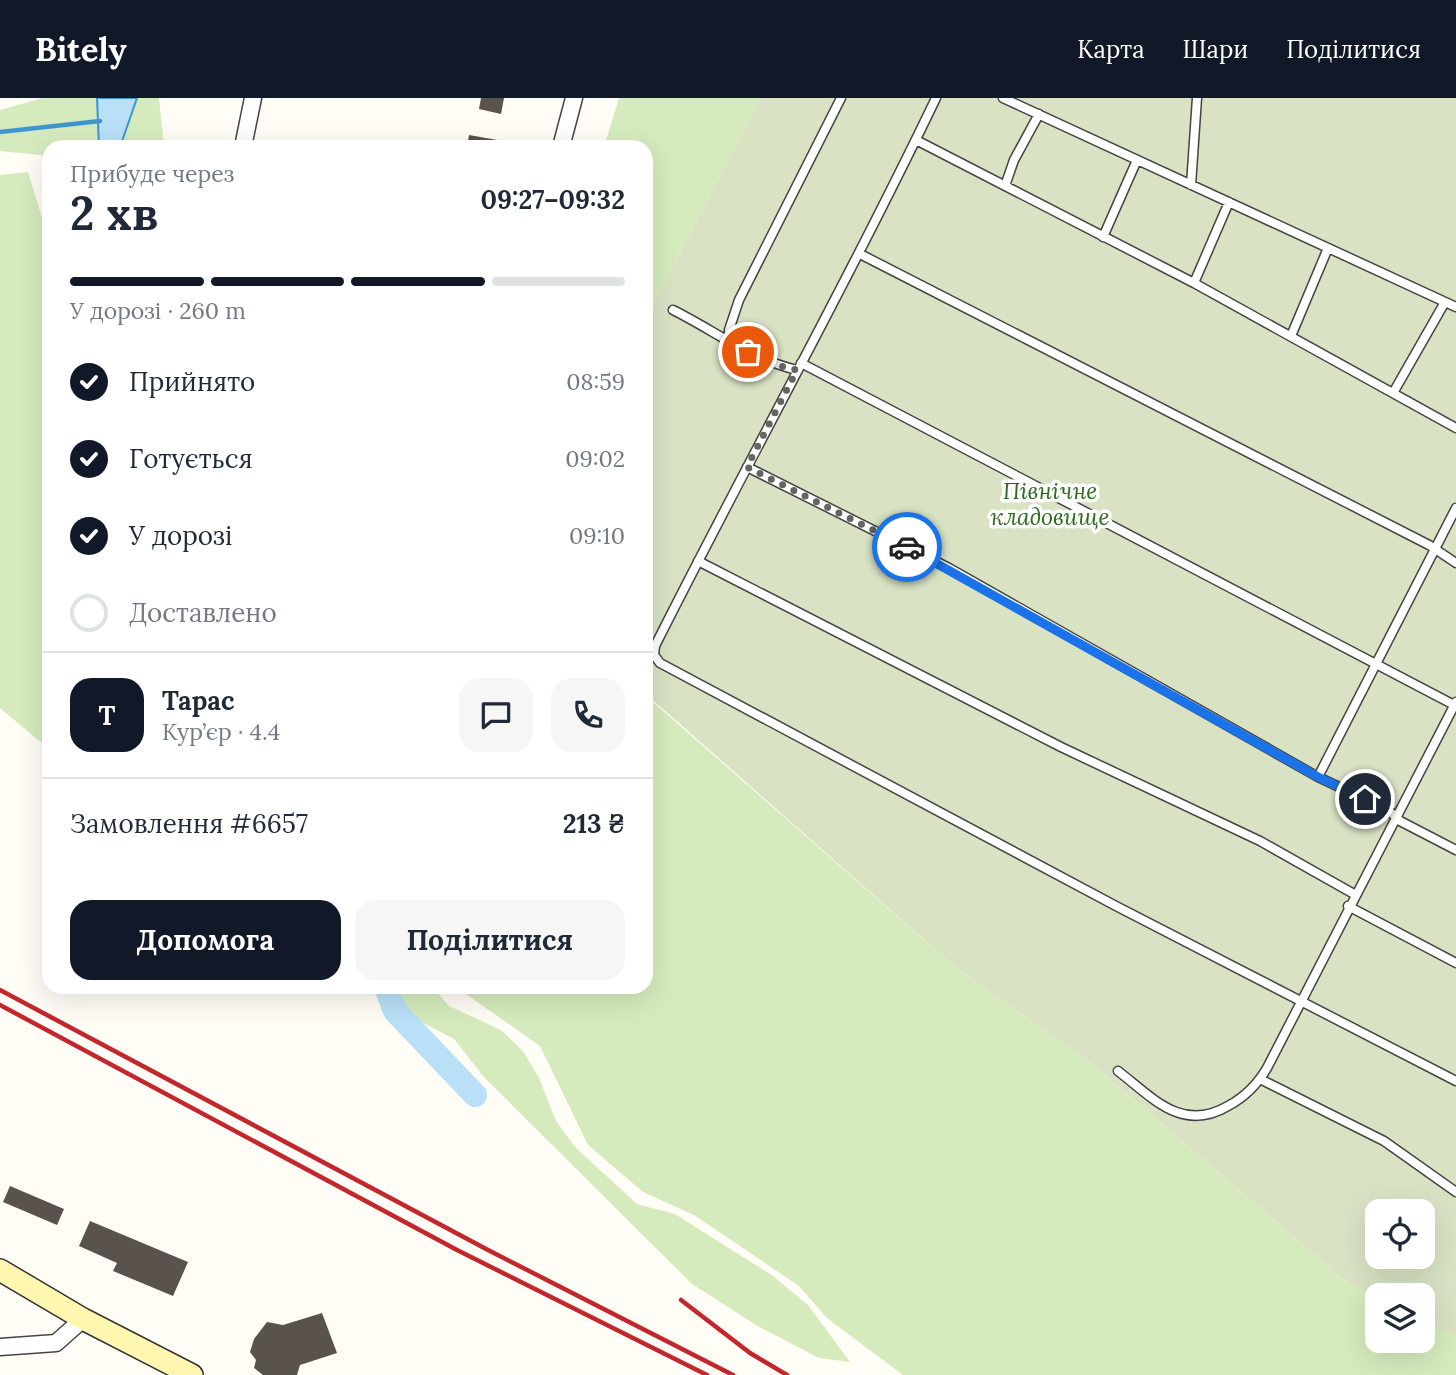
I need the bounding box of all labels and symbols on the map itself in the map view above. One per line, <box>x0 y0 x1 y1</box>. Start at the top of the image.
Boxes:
pin <box>718 322 778 382</box>
park label: Північне кладовище <box>991 476 1109 531</box>
courier <box>872 512 942 582</box>
pin <box>1335 769 1395 829</box>

